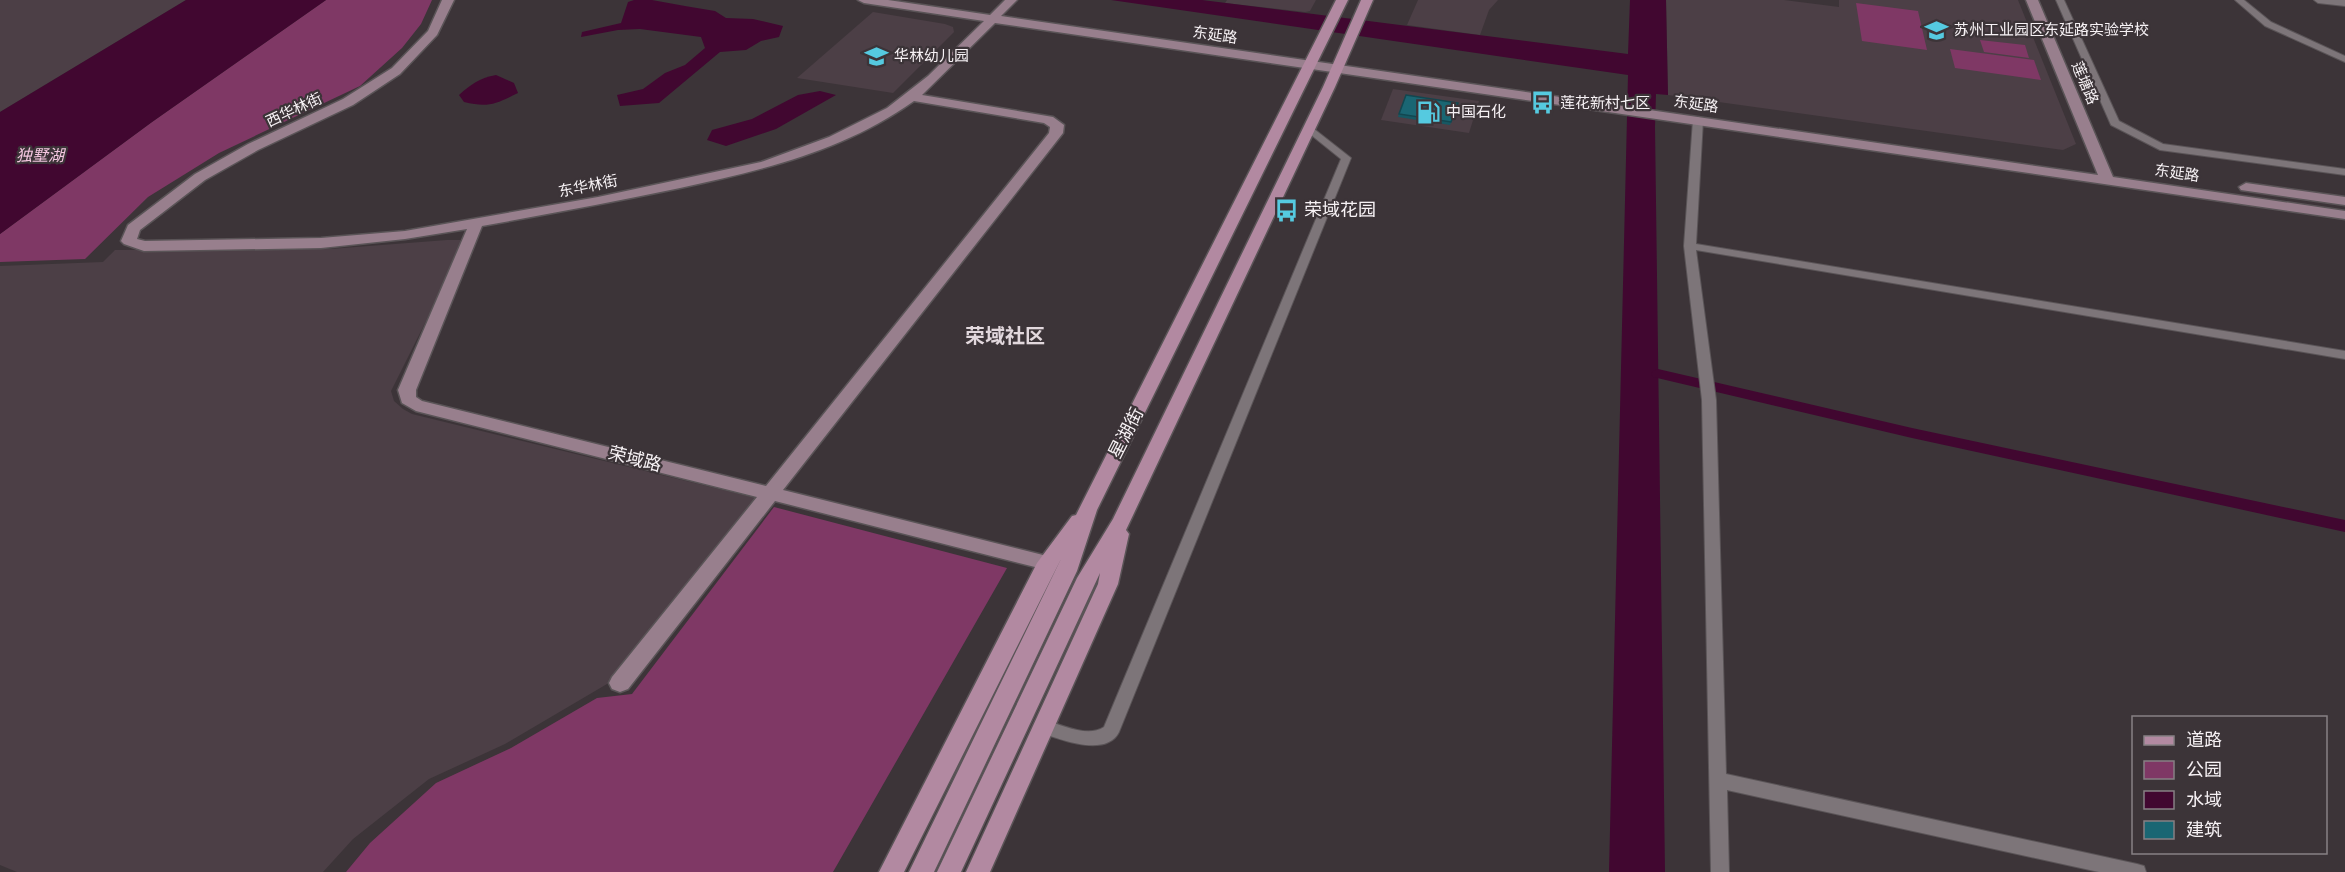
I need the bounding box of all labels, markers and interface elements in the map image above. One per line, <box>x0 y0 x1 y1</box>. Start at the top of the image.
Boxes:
school or university icon: 苏州工业园区东延路实验学校 <box>1923 17 1949 43</box>
place label: 苏州工业园区东延路实验学校 <box>1954 20 2149 41</box>
street label: 东延路 <box>1191 22 1239 49</box>
school or university icon: 华林幼儿园 <box>863 43 889 69</box>
place label: 华林幼儿园 <box>894 46 969 67</box>
street label: 莲塘路 <box>2066 58 2103 108</box>
street label: 西华林街 <box>263 88 326 133</box>
bus stop icon: 莲花新村七区 <box>1529 90 1555 116</box>
street label: 东延路 <box>1672 91 1720 118</box>
place label: 莲花新村七区 <box>1560 93 1650 114</box>
fuel station icon: 中国石化 <box>1415 99 1441 125</box>
place label: 中国石化 <box>1446 102 1506 123</box>
water label: 独墅湖 <box>16 145 67 167</box>
street label: 东延路 <box>2153 160 2201 187</box>
street label: 东华林街 <box>557 170 620 203</box>
bus stop icon: 荣域花园 <box>1273 197 1299 223</box>
place label: 荣域花园 <box>1304 198 1376 223</box>
district label: 荣域社区 <box>965 323 1045 351</box>
street label: 星湖街 <box>1103 403 1150 463</box>
street label: 荣域路 <box>606 441 664 478</box>
legend <box>2132 716 2327 854</box>
text: 道路 <box>2186 728 2222 753</box>
text: 公园 <box>2186 758 2222 783</box>
text: 水域 <box>2186 788 2222 813</box>
text: 建筑 <box>2186 818 2222 843</box>

